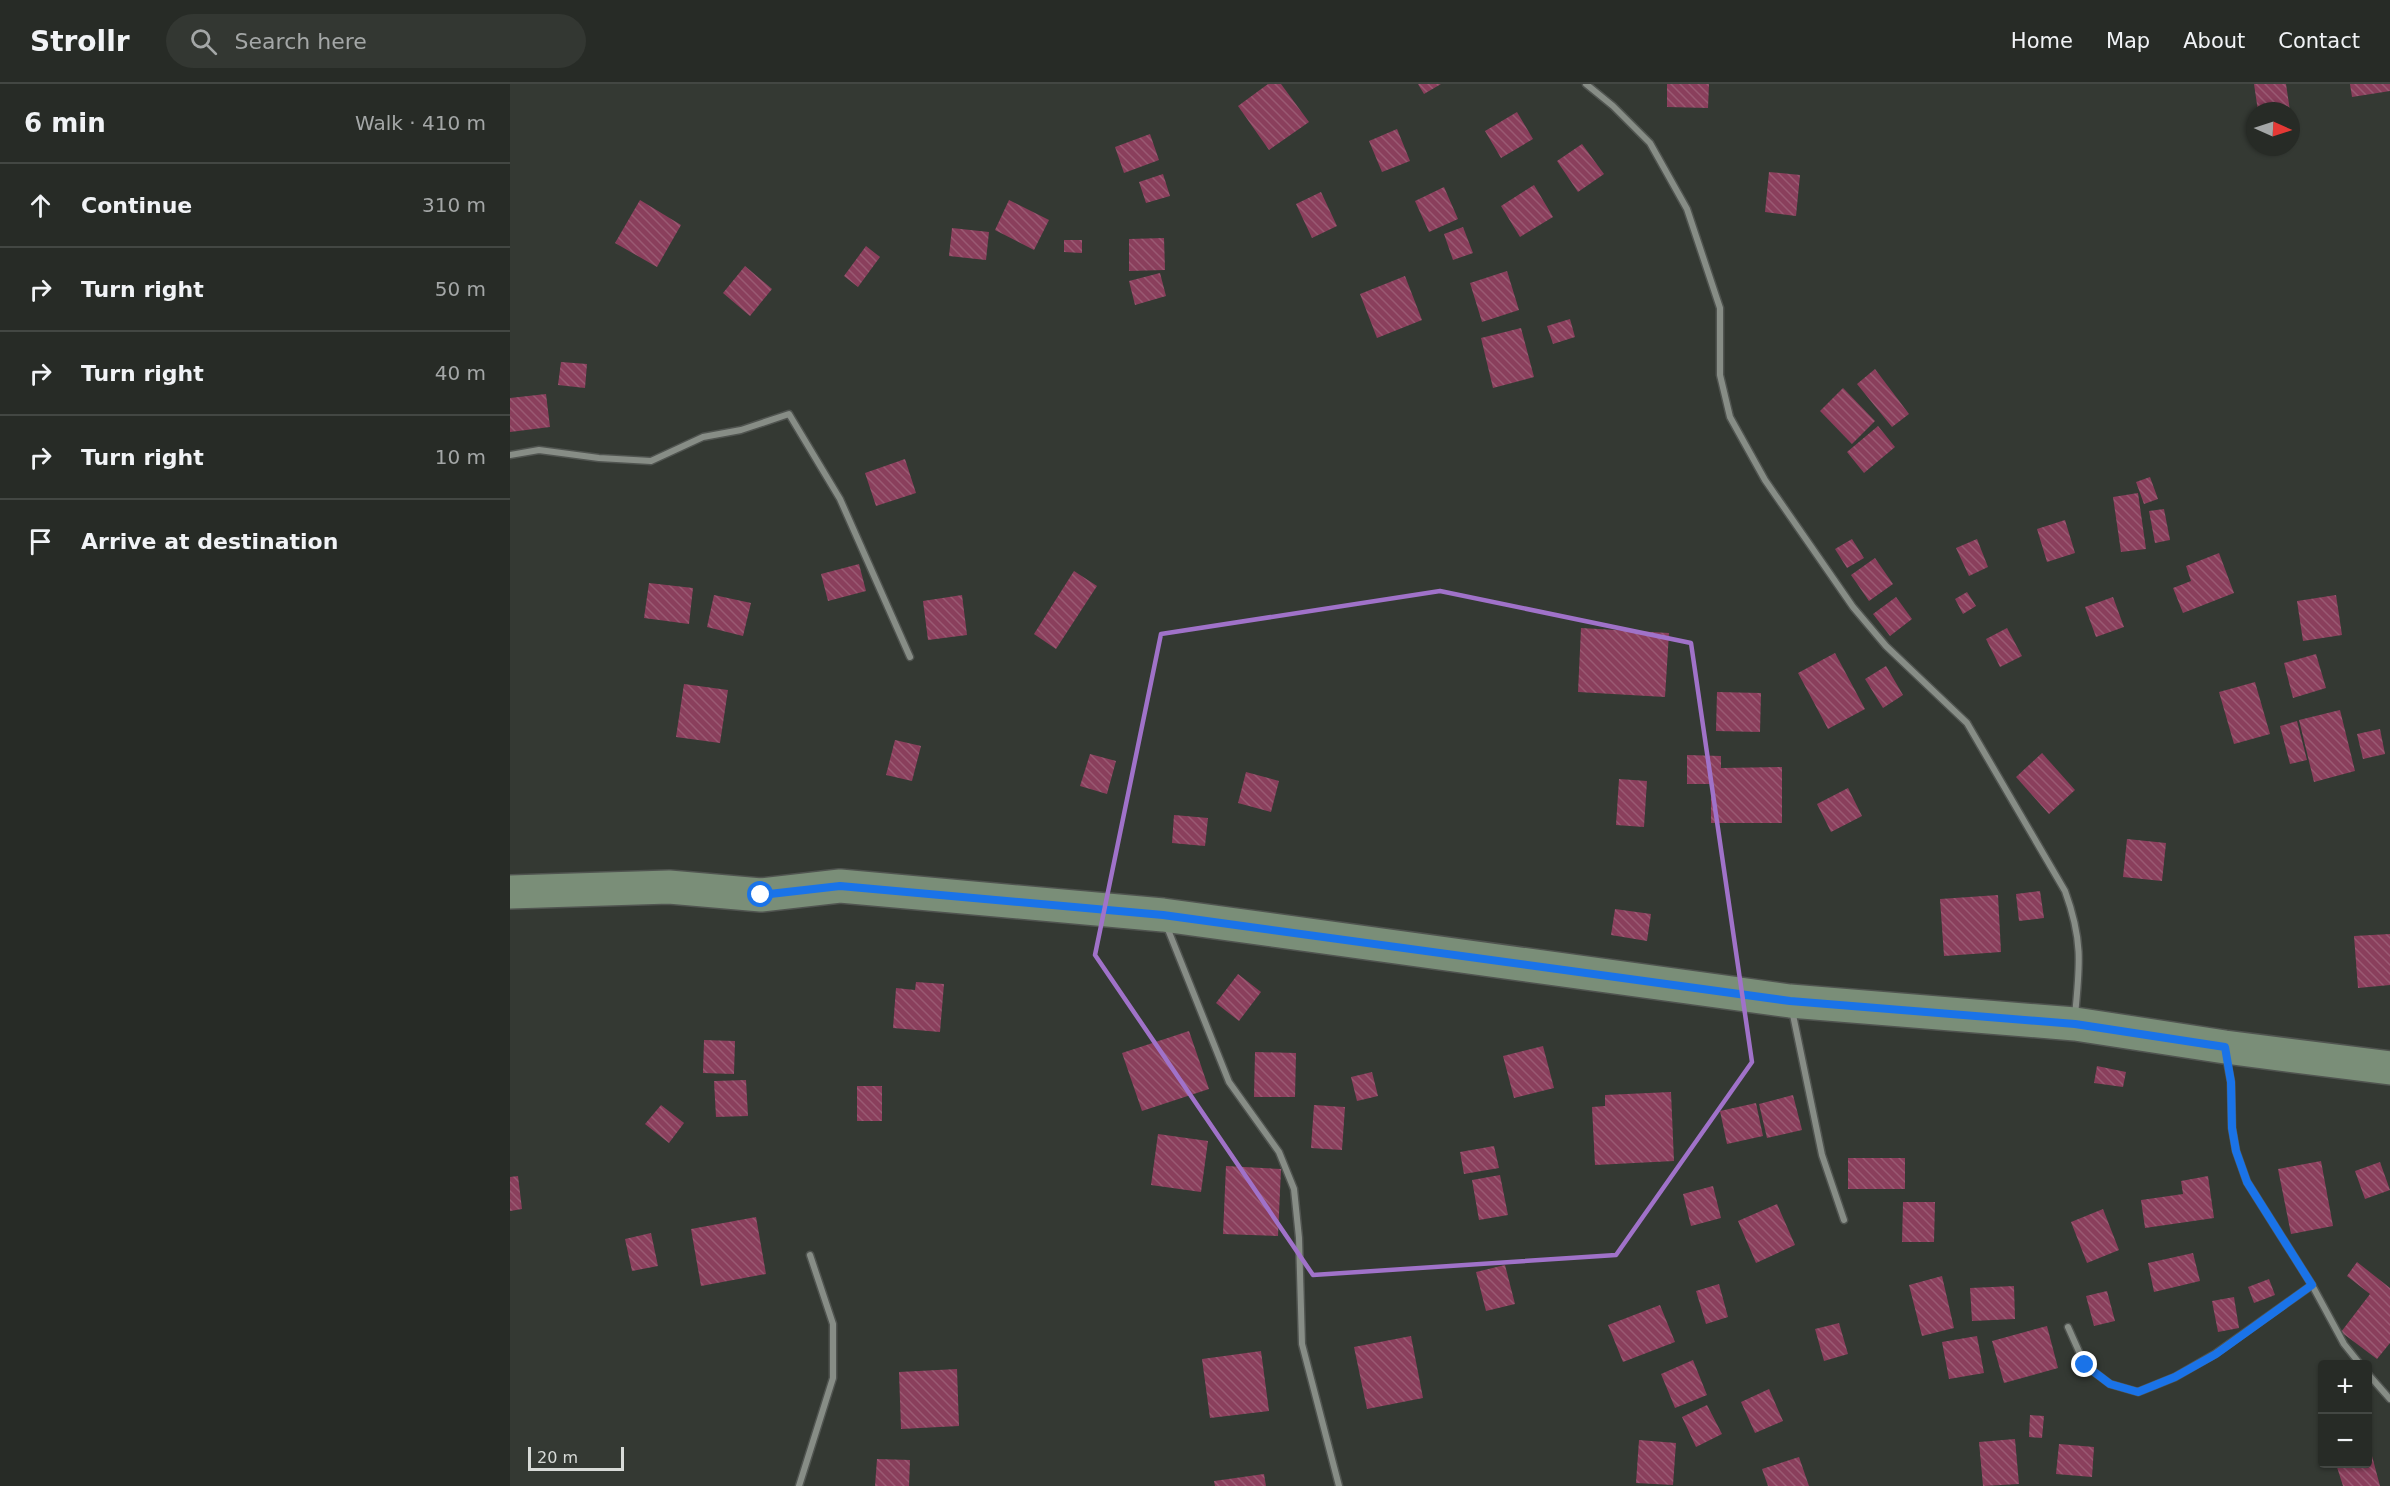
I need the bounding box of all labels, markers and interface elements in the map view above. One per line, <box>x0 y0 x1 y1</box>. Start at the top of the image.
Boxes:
search box <box>166 14 586 68</box>
text: Strollr <box>30 25 130 58</box>
icon: search <box>187 25 220 58</box>
text: Search here <box>235 29 367 54</box>
text: Home <box>2011 29 2073 53</box>
text: Map <box>2106 29 2150 53</box>
text: About <box>2183 29 2245 53</box>
text: Contact <box>2278 29 2360 53</box>
north arrow <box>2246 102 2300 156</box>
text: 6 min <box>24 108 106 138</box>
text: Walk · 410 m <box>355 111 486 135</box>
icon: ahead <box>24 189 57 222</box>
text: Continue <box>81 193 192 218</box>
text: 310 m <box>422 193 486 217</box>
icon: right <box>24 273 57 306</box>
text: Turn right <box>81 277 204 302</box>
text: 50 m <box>435 277 486 301</box>
icon: right <box>24 357 57 390</box>
text: Turn right <box>81 361 204 386</box>
text: 40 m <box>435 361 486 385</box>
icon: right <box>24 441 57 474</box>
text: Turn right <box>81 445 204 470</box>
text: 10 m <box>435 445 486 469</box>
icon: arrive <box>24 525 57 558</box>
text: Arrive at destination <box>81 529 338 554</box>
route start <box>747 881 773 907</box>
route end <box>2071 1351 2097 1377</box>
map controls <box>2318 1360 2372 1468</box>
button: + <box>2318 1360 2372 1414</box>
button: − <box>2318 1414 2372 1468</box>
scale bar <box>528 1444 624 1472</box>
text: 20 m <box>537 1448 578 1467</box>

